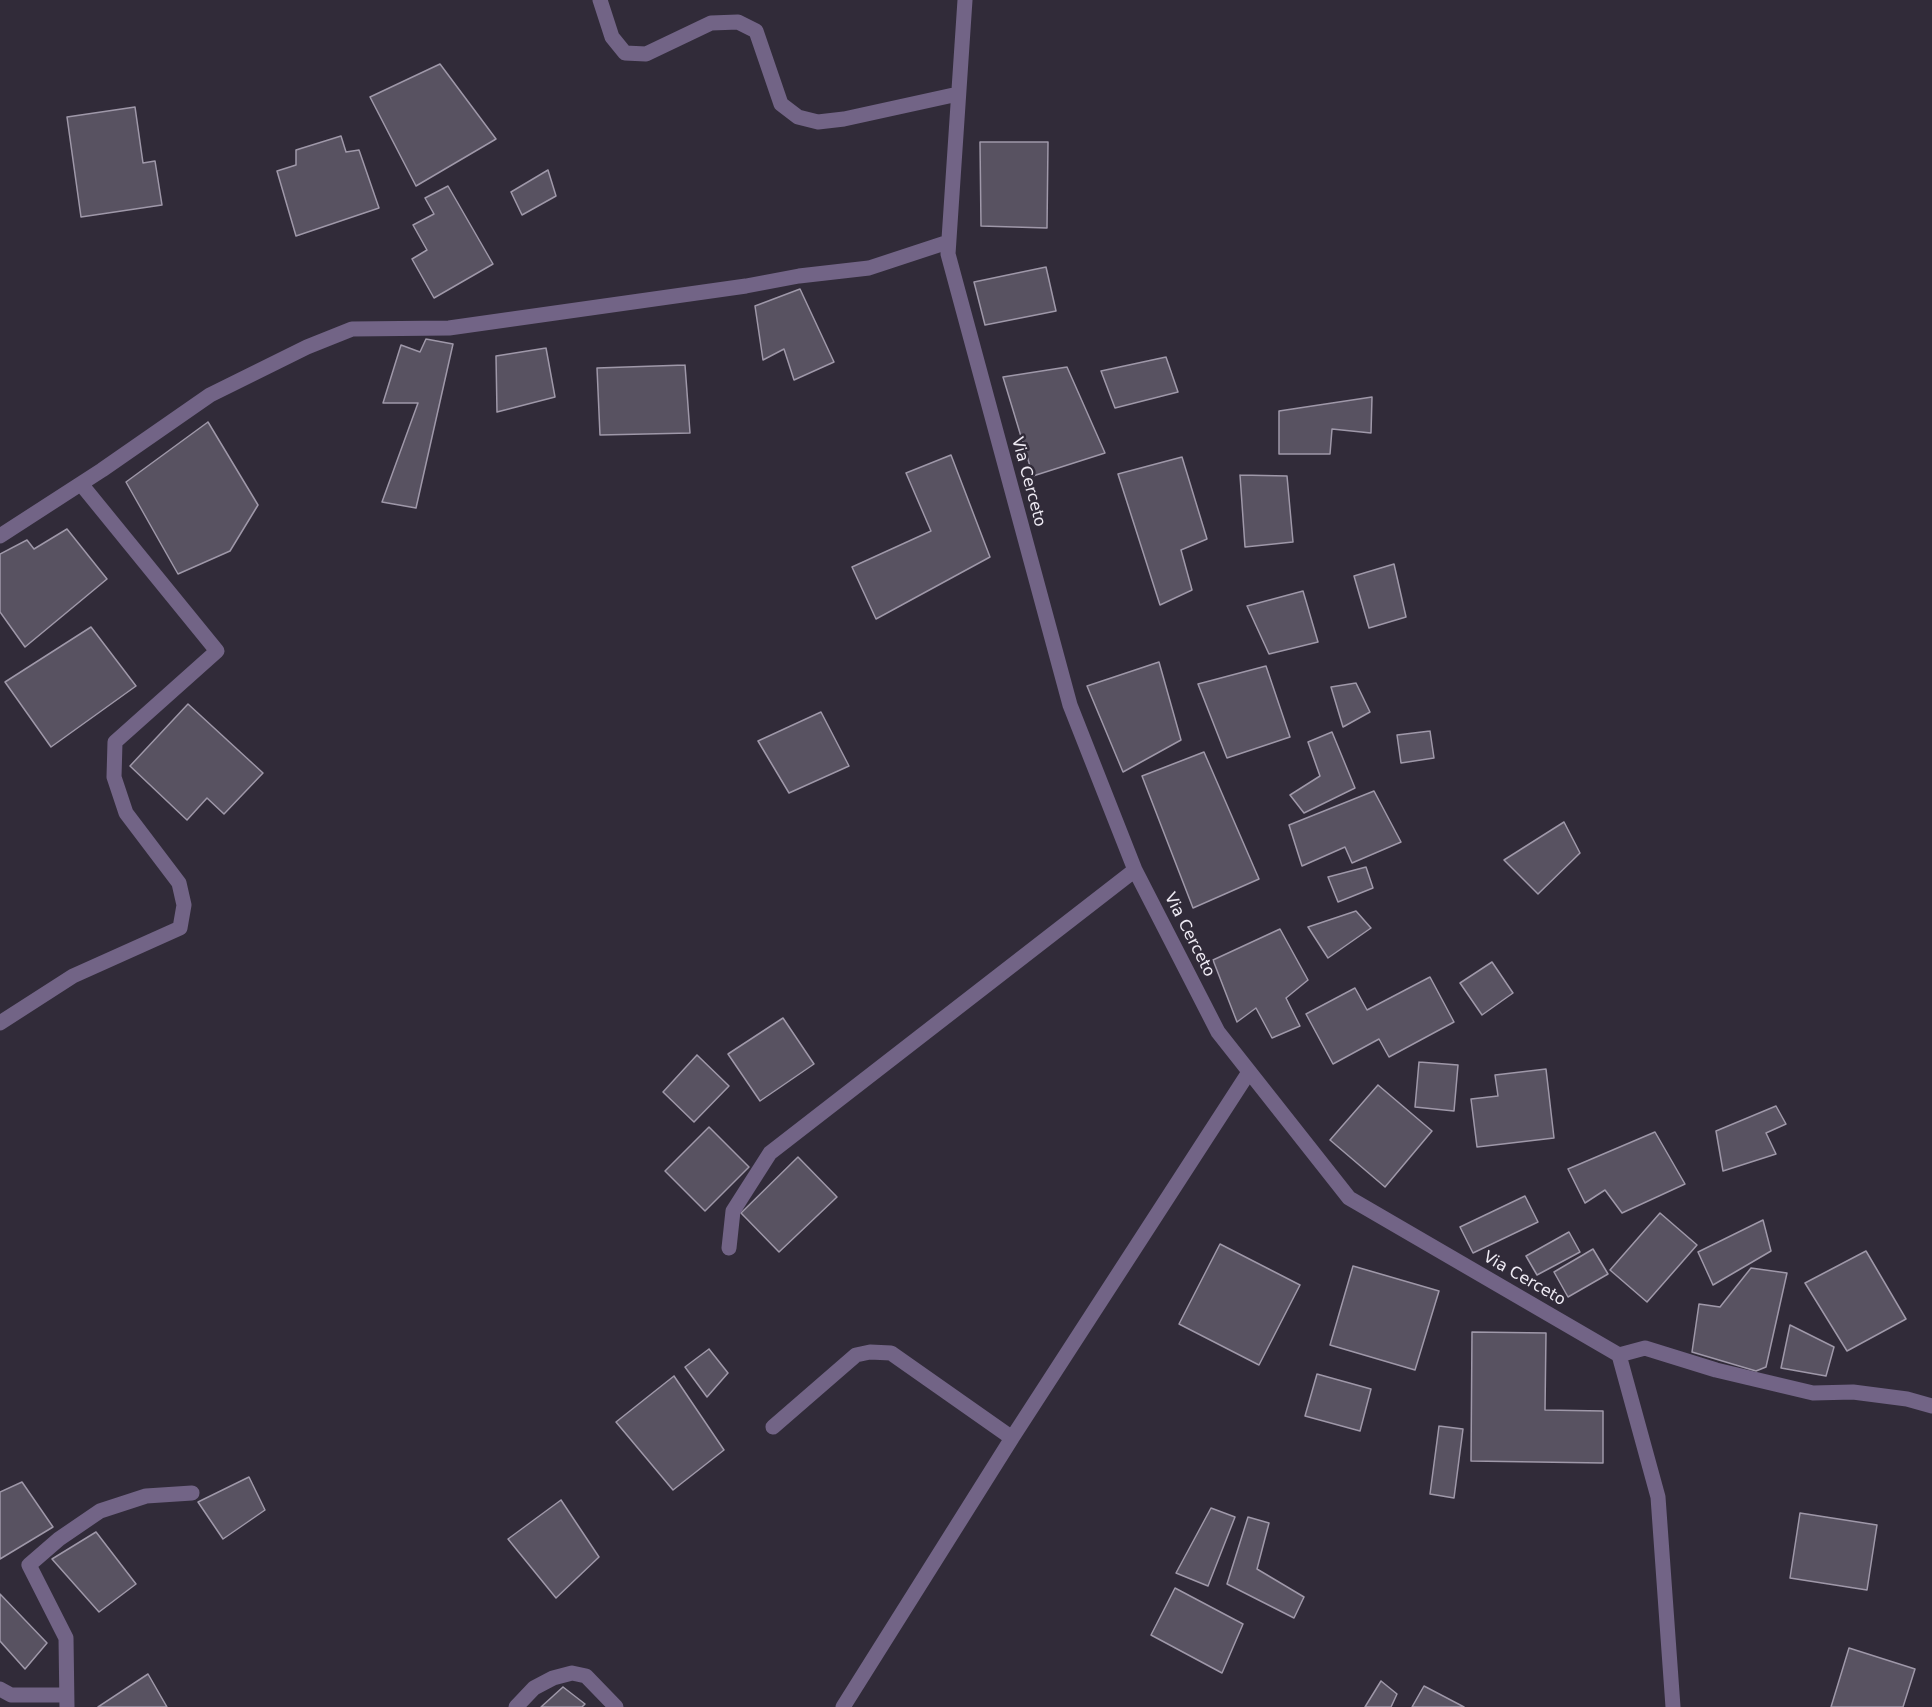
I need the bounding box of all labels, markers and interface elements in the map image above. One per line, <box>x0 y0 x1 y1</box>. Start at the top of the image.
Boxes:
street label: Via Cerceto <box>1007 435 1049 529</box>
street label: Via Cerceto <box>1160 890 1218 980</box>
street label: Via Cerceto <box>1479 1248 1569 1310</box>

